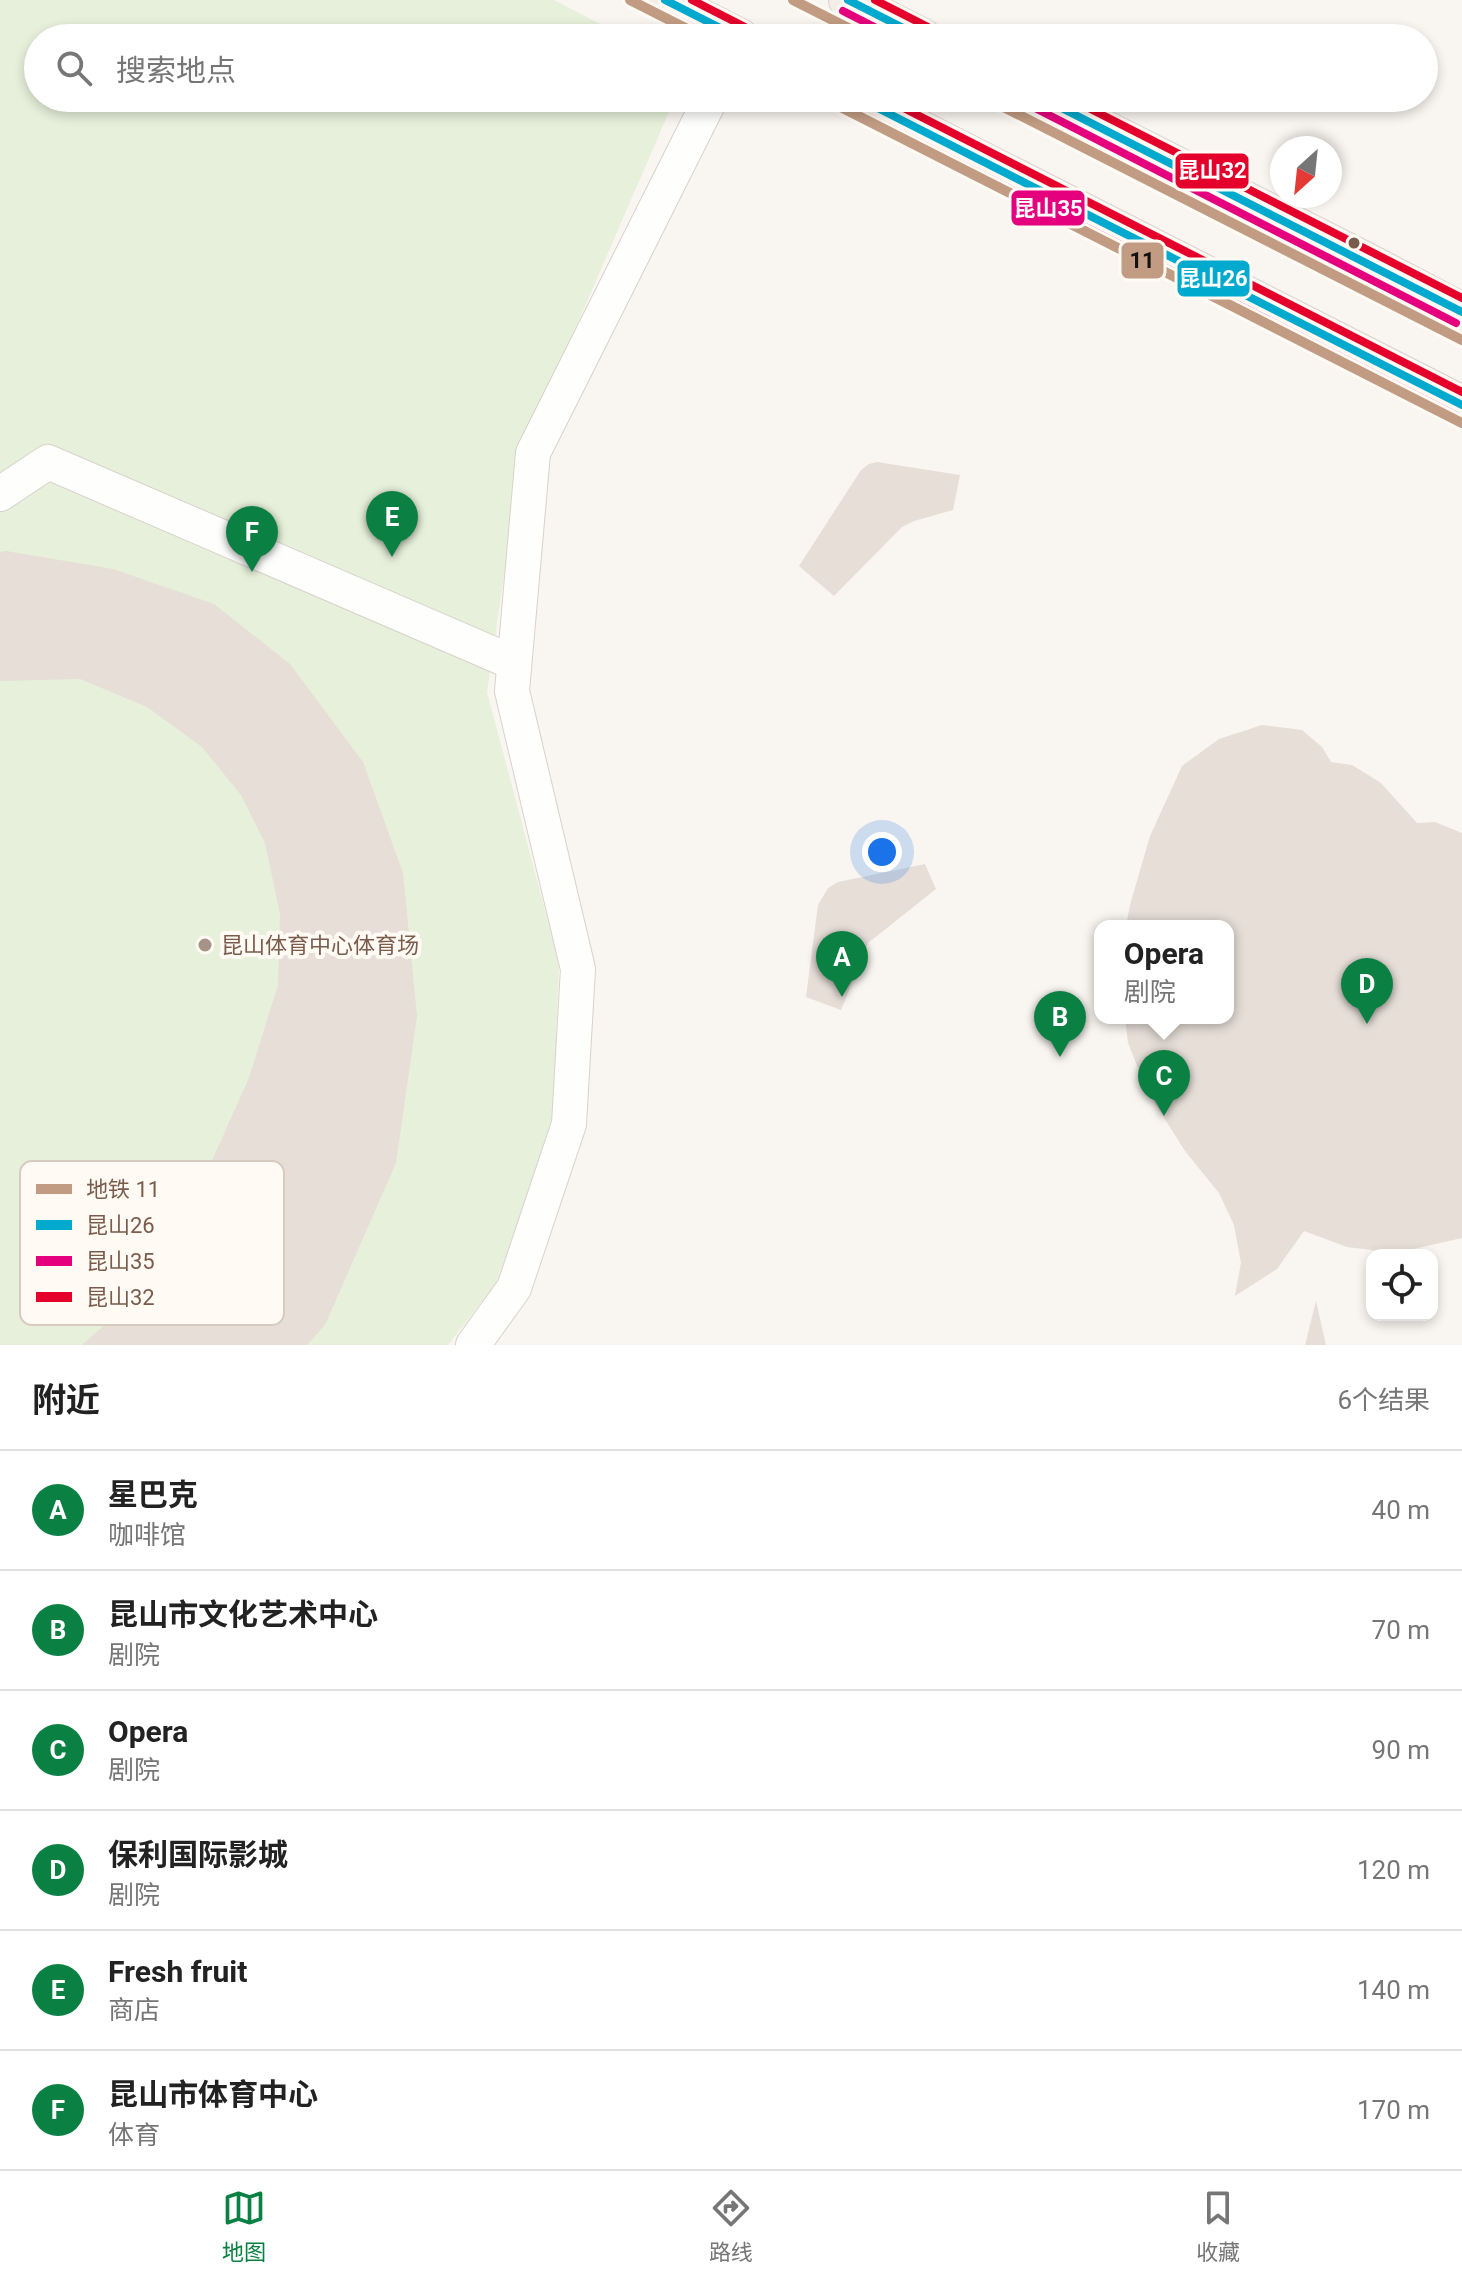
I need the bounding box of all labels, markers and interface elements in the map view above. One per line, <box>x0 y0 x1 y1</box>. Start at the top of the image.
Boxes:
search box <box>24 24 1438 112</box>
icon: search <box>52 46 96 90</box>
text: 搜索地点 <box>116 53 236 88</box>
north arrow <box>1270 136 1342 208</box>
line badge: 昆山32 <box>1174 152 1250 190</box>
text: 昆山32 <box>1177 158 1247 183</box>
line badge: 昆山35 <box>1010 189 1086 227</box>
text: 昆山35 <box>1013 196 1083 221</box>
unlabelled marker <box>1346 235 1362 251</box>
line badge: 11 <box>1120 241 1165 280</box>
text: 11 <box>1129 248 1155 273</box>
line badge: 昆山26 <box>1176 259 1251 298</box>
text: 昆山26 <box>1178 266 1248 291</box>
pin: E <box>366 491 418 557</box>
pin: F <box>226 506 278 572</box>
your location <box>862 832 902 872</box>
popup <box>1094 920 1234 1024</box>
pin: A <box>816 931 868 997</box>
place label: 昆山体育中心体育场 <box>221 933 419 958</box>
marker: 昆山体育中心体育场 <box>196 936 214 954</box>
text: Opera <box>1124 936 1204 971</box>
pin: D <box>1341 958 1393 1024</box>
text: 剧院 <box>1124 977 1176 1007</box>
pin: B <box>1034 991 1086 1057</box>
pin: C <box>1138 1050 1190 1116</box>
legend <box>20 1161 284 1325</box>
text: 地铁 11 <box>86 1177 160 1202</box>
text: 昆山26 <box>86 1213 155 1238</box>
text: 昆山35 <box>86 1249 155 1274</box>
map controls <box>1366 1249 1438 1321</box>
button: locate <box>1366 1249 1438 1321</box>
text: 昆山32 <box>86 1285 155 1310</box>
text: 附近 <box>32 1380 100 1420</box>
text: 6个结果 <box>1337 1385 1430 1415</box>
text: 星巴克 <box>108 1477 198 1512</box>
text: A <box>49 1495 67 1525</box>
text: 40 m <box>1372 1495 1430 1525</box>
text: 咖啡馆 <box>108 1520 186 1550</box>
text: 昆山市文化艺术中心 <box>108 1597 378 1632</box>
text: B <box>50 1615 66 1645</box>
text: 70 m <box>1372 1615 1430 1645</box>
text: 剧院 <box>108 1640 160 1670</box>
text: Opera <box>108 1714 188 1749</box>
text: C <box>49 1735 67 1765</box>
text: 90 m <box>1372 1735 1430 1765</box>
text: 剧院 <box>108 1755 160 1785</box>
text: 保利国际影城 <box>108 1837 288 1872</box>
text: D <box>50 1855 66 1885</box>
text: 120 m <box>1357 1855 1430 1885</box>
text: 剧院 <box>108 1880 160 1910</box>
text: Fresh fruit <box>108 1954 247 1989</box>
text: E <box>51 1975 65 2005</box>
text: 140 m <box>1357 1975 1430 2005</box>
text: 商店 <box>108 1995 160 2025</box>
text: 昆山市体育中心 <box>108 2077 318 2112</box>
text: F <box>51 2095 65 2125</box>
text: 170 m <box>1357 2095 1430 2125</box>
text: 体育 <box>108 2120 160 2150</box>
tab: 地图 <box>222 2186 266 2266</box>
tab: 路线 <box>709 2186 753 2266</box>
tab: 收藏 <box>1196 2186 1240 2266</box>

